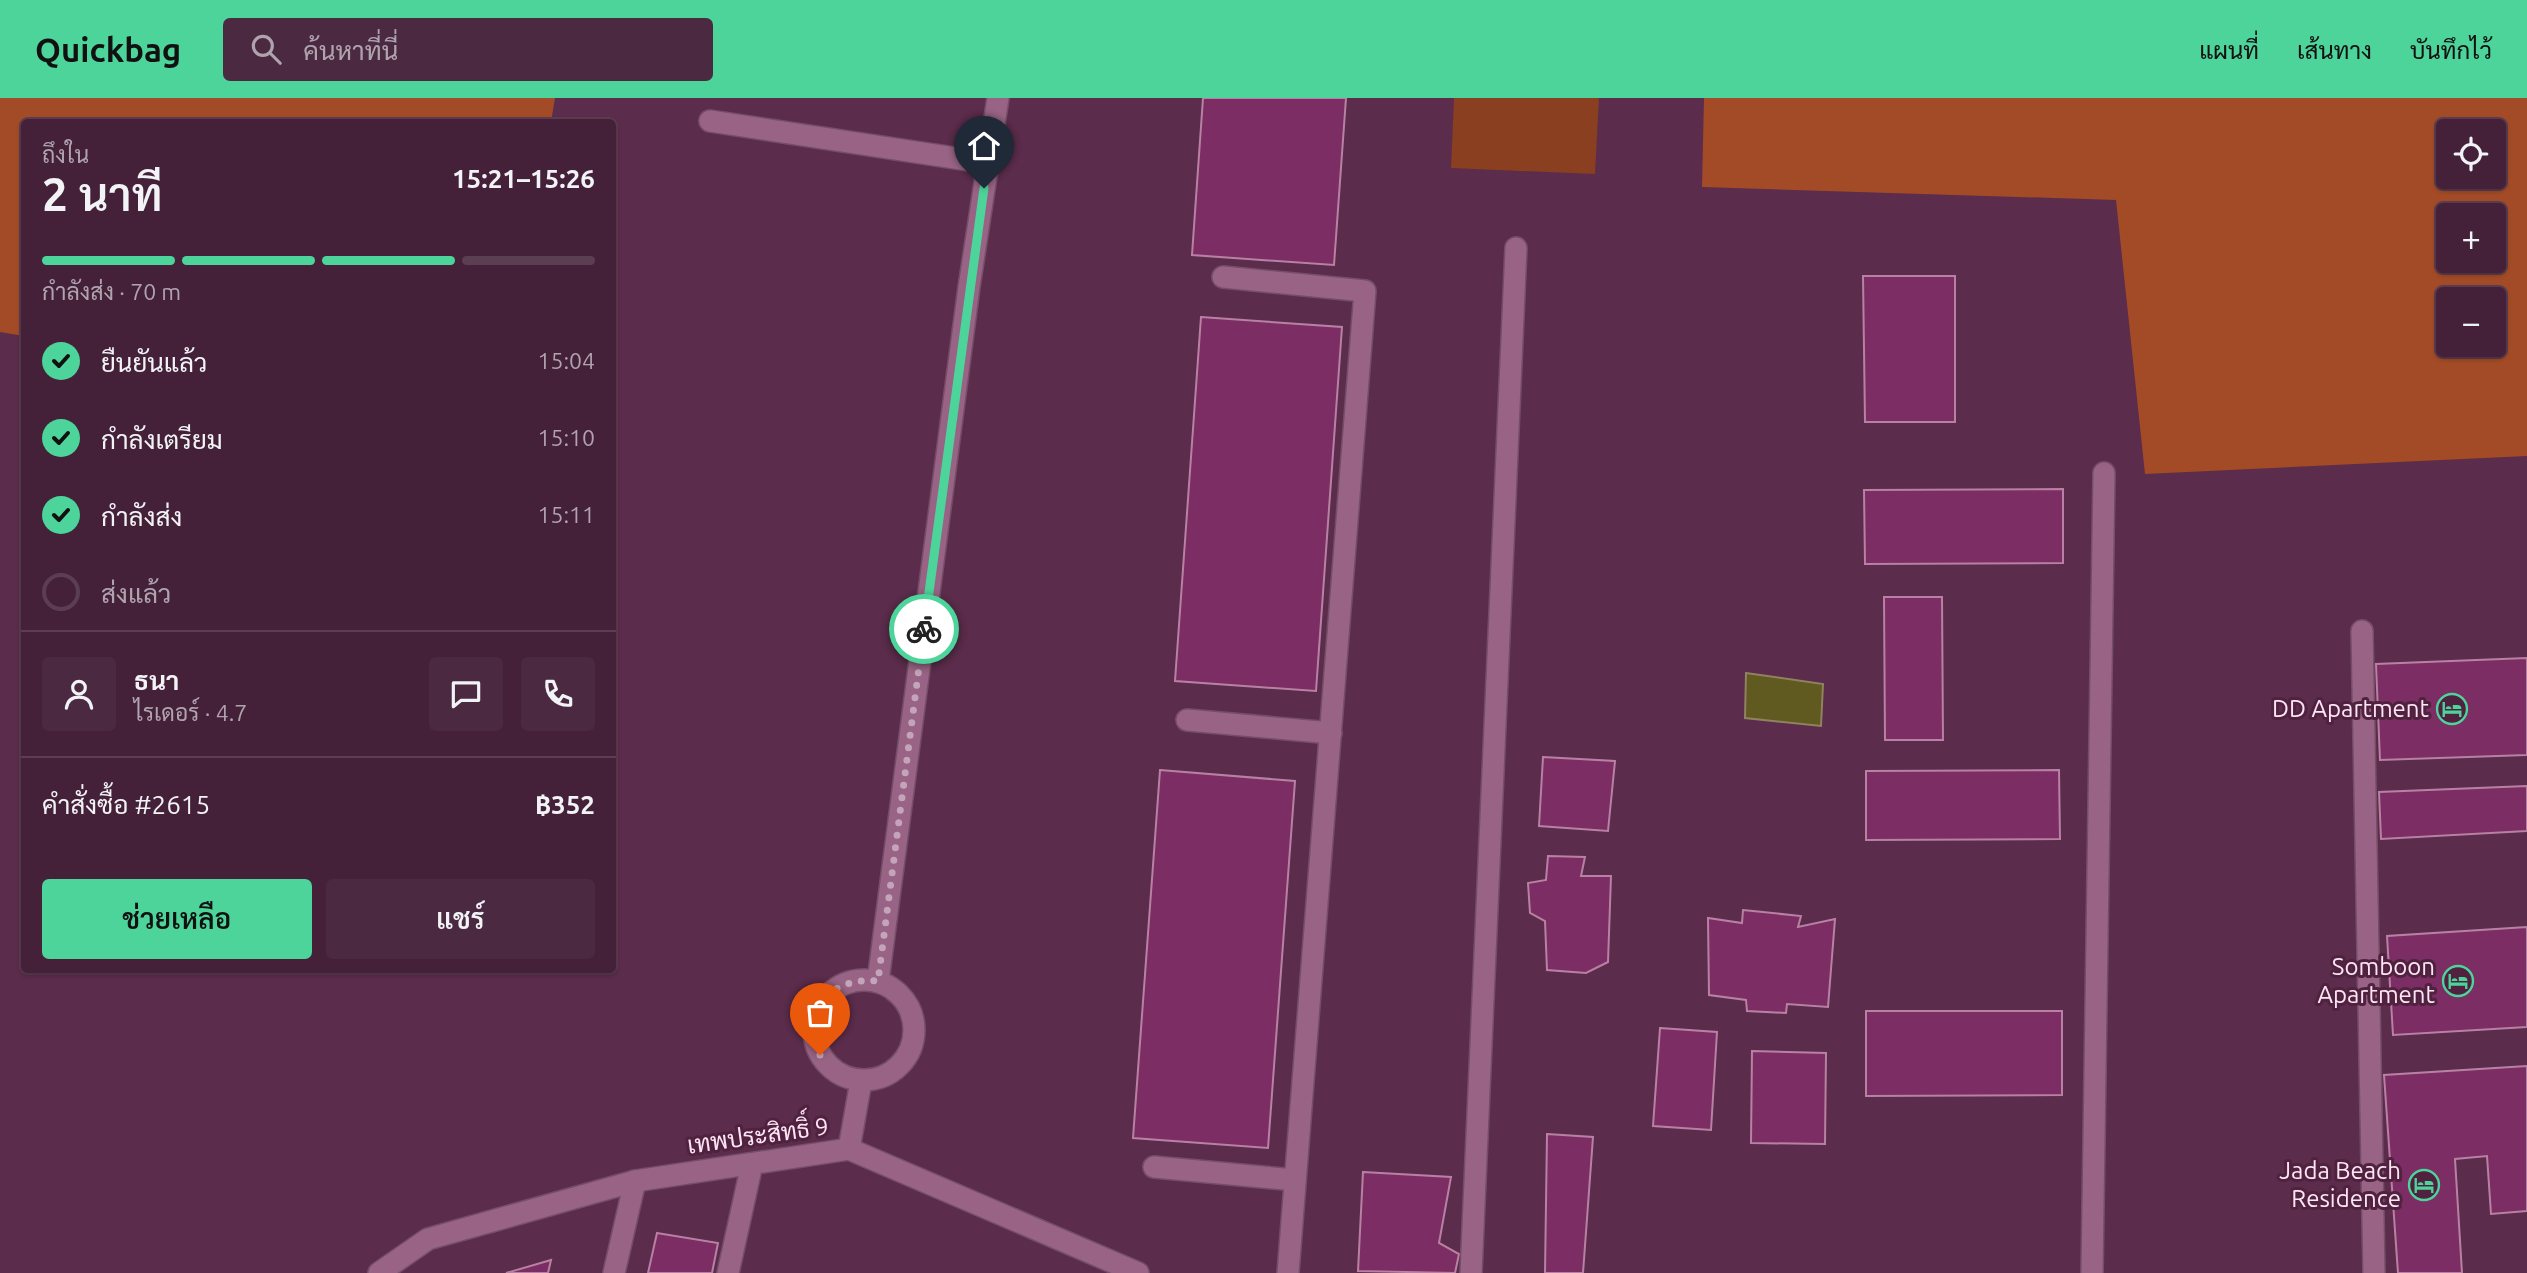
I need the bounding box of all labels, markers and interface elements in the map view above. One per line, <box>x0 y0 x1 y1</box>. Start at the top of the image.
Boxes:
search box <box>223 18 713 81</box>
icon: search <box>247 30 285 68</box>
text: Quickbag <box>35 31 181 68</box>
text: ค้นหาที่นี่ <box>303 36 398 65</box>
text: แผนที่ <box>2199 37 2259 64</box>
text: เส้นทาง <box>2297 37 2372 64</box>
text: บันทึกไว้ <box>2410 37 2492 64</box>
pin <box>954 116 1014 188</box>
map controls <box>2436 119 2506 357</box>
button: locate <box>2436 119 2506 189</box>
icon: home <box>965 127 1003 165</box>
text: ถึงใน <box>42 142 89 167</box>
text: 15:21–15:26 <box>452 164 595 193</box>
text: 2 นาที <box>42 168 163 220</box>
button: + <box>2436 203 2506 273</box>
text: กำลังส่ง · 70 m <box>42 279 181 304</box>
button: − <box>2436 287 2506 357</box>
icon: check <box>42 342 80 380</box>
text: ยืนยันแล้ว <box>101 348 207 377</box>
text: 15:04 <box>537 348 595 373</box>
icon: check <box>42 419 80 457</box>
text: กำลังเตรียม <box>101 425 223 454</box>
text: 15:10 <box>537 425 595 450</box>
icon: check <box>42 496 80 534</box>
text: กำลังส่ง <box>101 502 182 531</box>
text: 15:11 <box>537 502 595 527</box>
text: ส่งแล้ว <box>101 579 171 608</box>
courier <box>889 594 959 664</box>
icon: bike <box>905 610 943 648</box>
button: person <box>42 657 116 731</box>
button: chat <box>429 657 503 731</box>
button: phone <box>521 657 595 731</box>
text: ธนา <box>134 666 179 695</box>
hotel icon: DD Apartment <box>2435 692 2469 726</box>
place label: DD Apartment <box>2272 695 2430 722</box>
text: ไรเดอร์ · 4.7 <box>134 700 247 725</box>
text: คำสั่งซื้อ #2615 <box>42 790 210 819</box>
text: ฿352 <box>535 790 595 819</box>
button: ช่วยเหลือ <box>42 879 312 959</box>
button: แชร์ <box>326 879 595 959</box>
place label: Somboon Apartment <box>2317 953 2436 1008</box>
hotel icon: Somboon Apartment <box>2441 964 2475 998</box>
pin <box>790 983 850 1055</box>
icon: bag <box>801 994 839 1032</box>
street label: เทพประสิทธิ์ 9 <box>684 1104 830 1159</box>
place label: Jada Beach Residence <box>2279 1157 2401 1212</box>
hotel icon: Jada Beach Residence <box>2407 1168 2441 1202</box>

